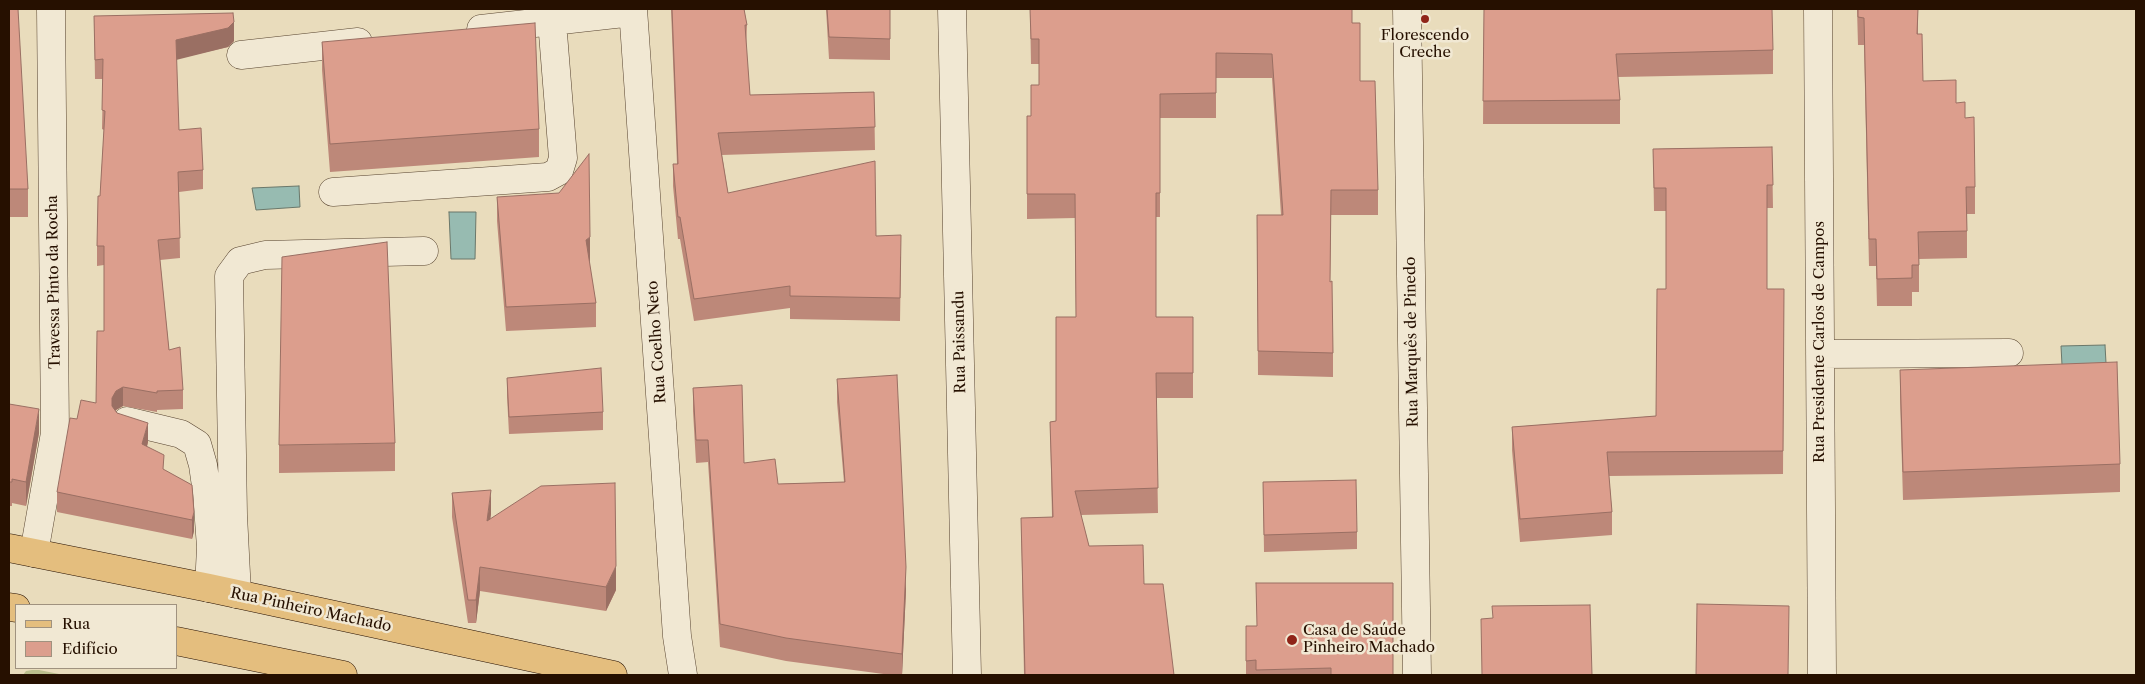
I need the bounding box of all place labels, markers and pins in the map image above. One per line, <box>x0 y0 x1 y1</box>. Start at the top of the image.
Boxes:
marker: Florescendo Creche <box>1419 13 1431 25</box>
place label: Florescendo Creche <box>1381 27 1469 62</box>
place label: Casa de Saúde Pinheiro Machado <box>1303 622 1435 657</box>
marker: Casa de Saúde Pinheiro Machado <box>1285 633 1299 647</box>

